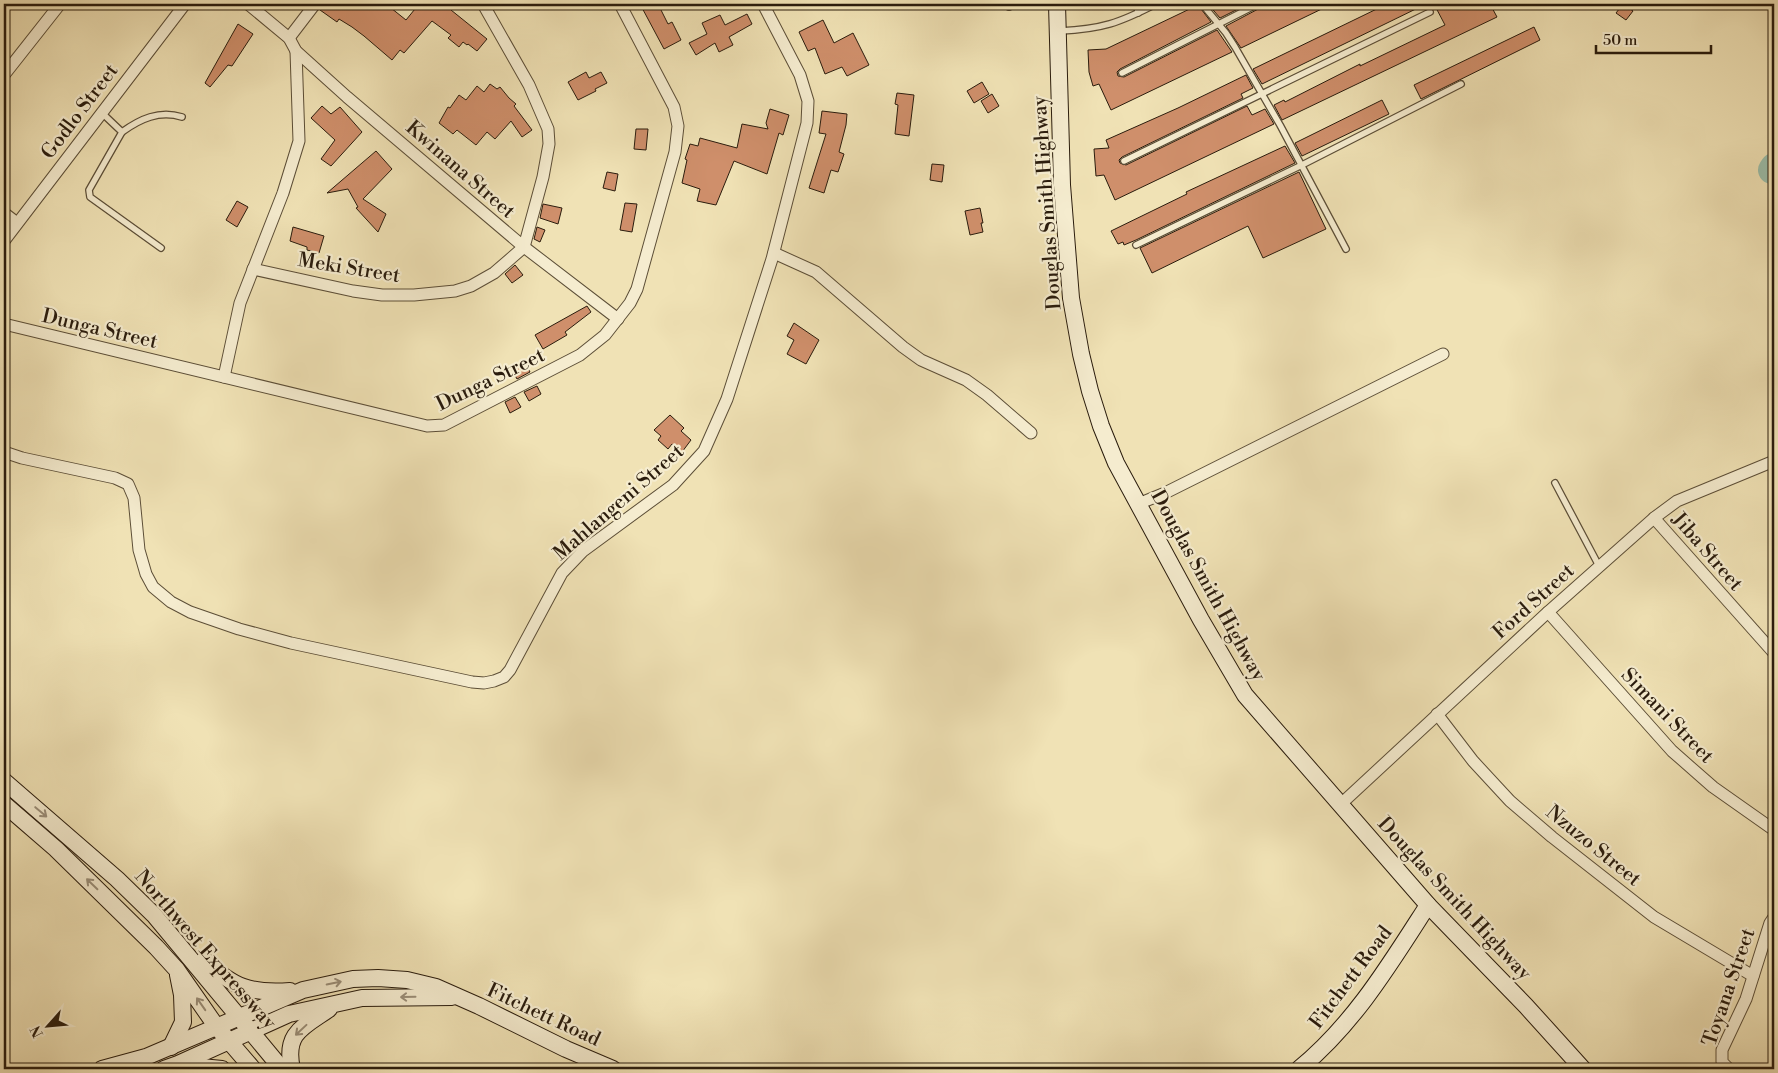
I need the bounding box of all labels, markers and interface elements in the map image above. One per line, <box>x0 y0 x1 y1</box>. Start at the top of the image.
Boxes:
scale bar <box>1596 22 1710 54</box>
text: 50 m <box>1603 31 1637 50</box>
street label: Godlo Street <box>36 59 124 165</box>
street label: Douglas Smith Highway <box>1028 95 1067 311</box>
street label: Kwinana Street <box>400 116 520 224</box>
street label: Meki Street <box>296 248 402 289</box>
street label: Dunga Street <box>39 304 160 355</box>
street label: Dunga Street <box>432 343 549 417</box>
street label: Mahlangeni Street <box>549 440 689 567</box>
street label: Douglas Smith Highway <box>1145 486 1271 686</box>
street label: Jiba Street <box>1665 507 1748 596</box>
street label: Ford Street <box>1488 559 1580 645</box>
street label: Simani Street <box>1615 663 1719 769</box>
street label: Nzuzo Street <box>1540 800 1646 892</box>
one-way arrow <box>34 806 47 817</box>
street label: Douglas Smith Highway <box>1372 812 1536 986</box>
street label: Northwest Expressway <box>129 865 281 1035</box>
one-way arrow <box>86 879 98 891</box>
street label: Fitchett Road <box>1304 921 1398 1034</box>
street label: Toyana Street <box>1698 925 1761 1050</box>
one-way arrow <box>326 978 342 987</box>
street label: Fitchett Road <box>482 978 605 1053</box>
one-way arrow <box>401 992 417 1002</box>
one-way arrow <box>196 997 206 1011</box>
north arrow <box>22 1000 72 1050</box>
text: N <box>27 1022 48 1040</box>
one-way arrow <box>295 1024 307 1036</box>

